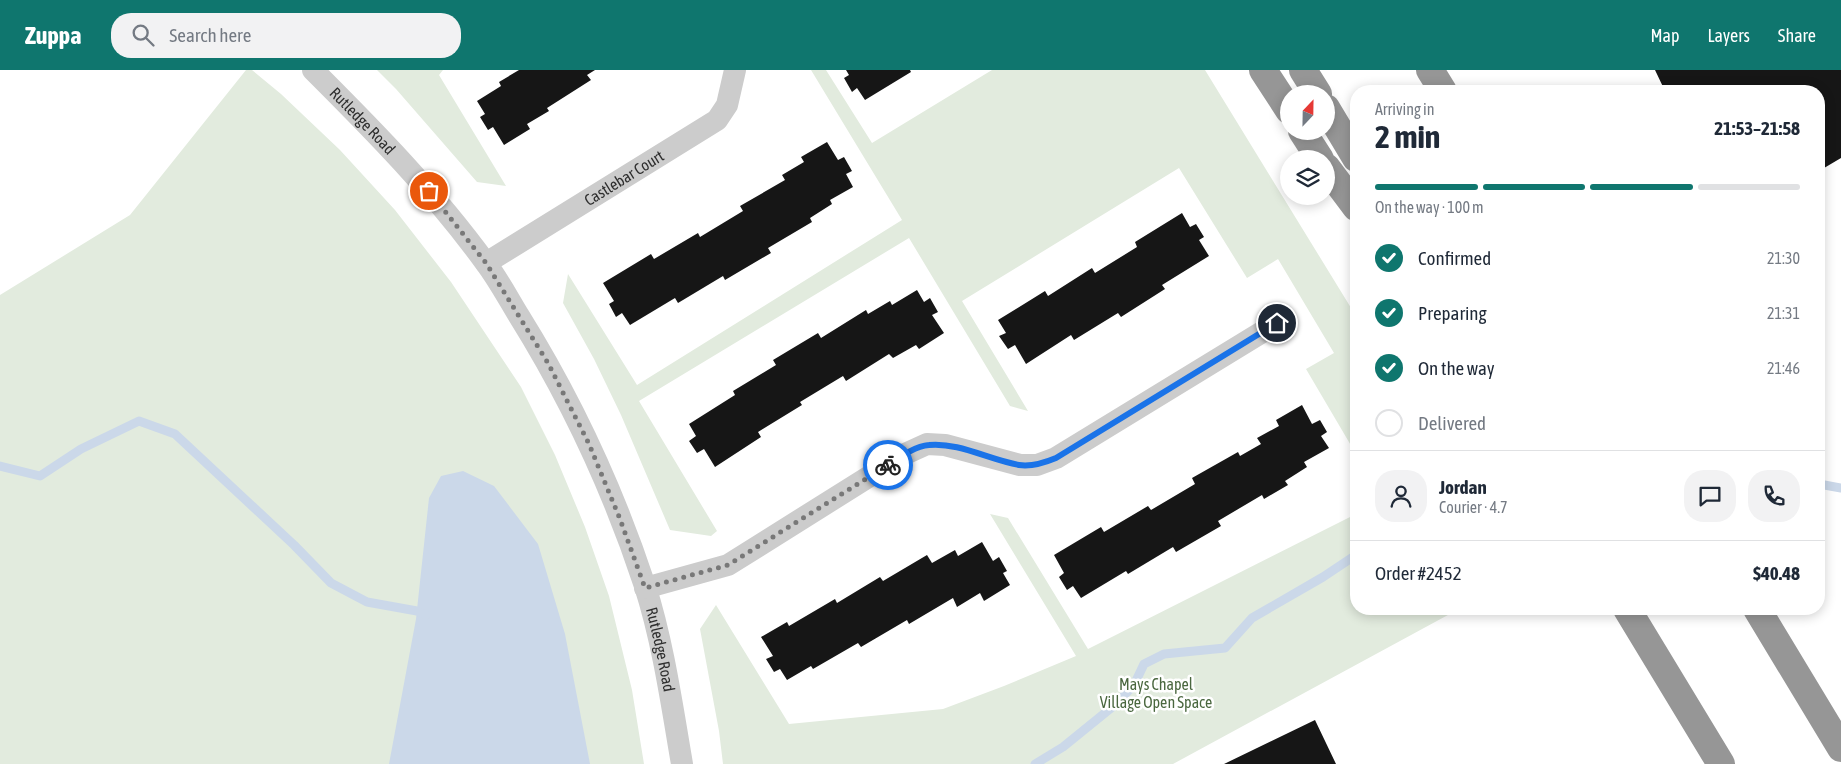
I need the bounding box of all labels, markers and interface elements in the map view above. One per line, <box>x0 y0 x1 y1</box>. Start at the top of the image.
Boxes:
search box <box>111 13 461 58</box>
icon: search <box>129 21 157 49</box>
text: Zuppa <box>25 22 81 49</box>
text: Search here <box>169 24 251 46</box>
text: Map <box>1650 25 1679 46</box>
text: Layers <box>1707 25 1750 46</box>
text: Share <box>1778 25 1816 46</box>
street label: Rutledge Road <box>326 84 399 158</box>
north arrow <box>1280 85 1335 140</box>
map controls <box>1280 85 1335 205</box>
text: Arriving in <box>1375 100 1435 118</box>
text: 21:53–21:58 <box>1714 117 1800 139</box>
text: 2 min <box>1375 118 1440 155</box>
street label: Castlebar Court <box>581 146 667 209</box>
button: layers <box>1280 150 1335 205</box>
pin <box>408 170 450 212</box>
icon: bag <box>415 177 443 205</box>
text: On the way · 100 m <box>1375 198 1484 216</box>
icon: check <box>1375 244 1403 272</box>
text: Confirmed <box>1418 247 1491 269</box>
text: 21:30 <box>1767 249 1800 267</box>
icon: check <box>1375 299 1403 327</box>
pin <box>1256 302 1298 344</box>
text: Preparing <box>1418 302 1487 324</box>
text: 21:31 <box>1767 304 1800 322</box>
icon: home <box>1263 309 1291 337</box>
icon: check <box>1375 354 1403 382</box>
text: On the way <box>1418 357 1495 379</box>
text: 21:46 <box>1767 359 1800 377</box>
text: Delivered <box>1418 412 1486 434</box>
courier <box>863 440 913 490</box>
icon: bike <box>874 451 902 479</box>
button: person <box>1375 470 1427 522</box>
button: chat <box>1684 470 1736 522</box>
button: phone <box>1748 470 1800 522</box>
text: Jordan <box>1439 476 1487 498</box>
text: Courier · 4.7 <box>1439 498 1508 516</box>
text: Order #2452 <box>1375 562 1462 584</box>
text: $40.48 <box>1753 562 1800 584</box>
street label: Rutledge Road <box>643 605 679 693</box>
park label: Mays Chapel Village Open Space <box>1100 675 1212 712</box>

